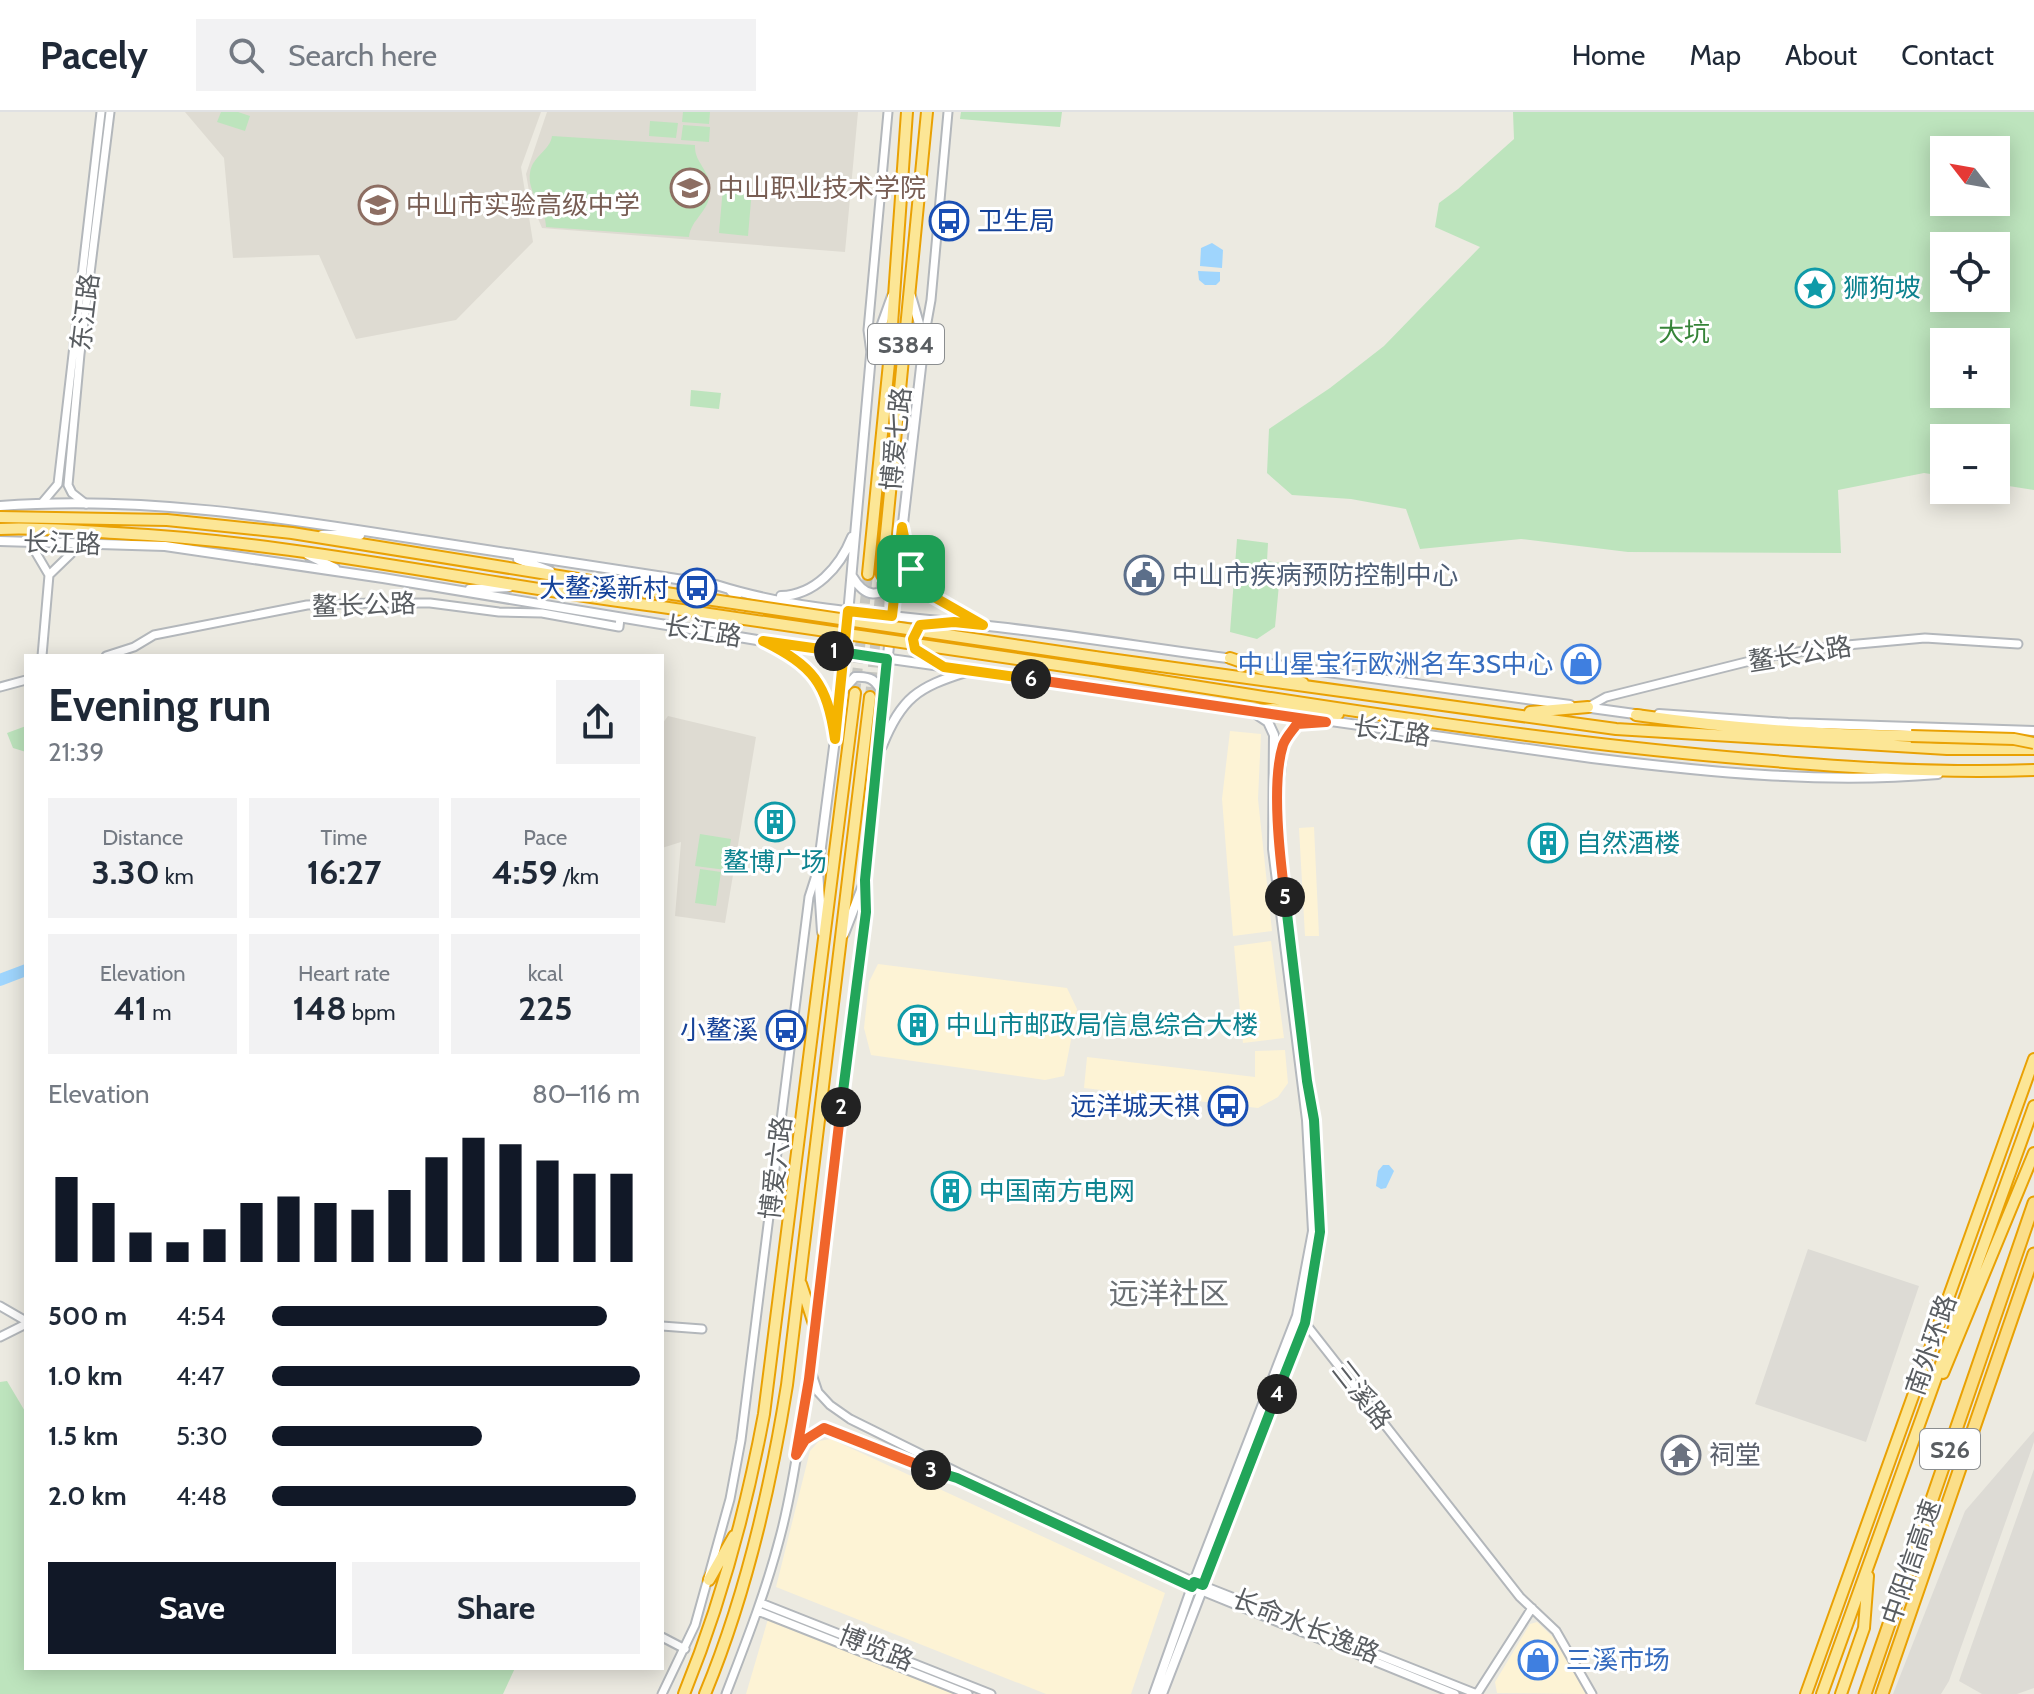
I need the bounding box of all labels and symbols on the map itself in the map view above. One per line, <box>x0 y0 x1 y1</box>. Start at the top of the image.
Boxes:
north arrow <box>1930 136 2010 216</box>
school or university icon: 中山职业技术学院 <box>669 167 711 209</box>
place label: 中山职业技术学院 <box>718 172 926 204</box>
school or university icon: 中山市实验高级中学 <box>357 184 399 226</box>
place label: 中山市实验高级中学 <box>406 189 640 221</box>
bus stop icon: 卫生局 <box>928 200 970 242</box>
place label: 卫生局 <box>977 205 1055 237</box>
place icon: 狮狗坡 <box>1794 267 1836 309</box>
street label: 东江路 <box>64 271 106 353</box>
place label: 狮狗坡 <box>1843 272 1921 304</box>
park label: 大坑 <box>1658 316 1710 348</box>
road number: S384 <box>868 324 944 364</box>
street label: 博爱七路 <box>875 386 917 492</box>
street label: 长江路 <box>22 526 102 560</box>
pin <box>877 535 945 603</box>
public building icon: 中山市疾病预防控制中心 <box>1123 554 1165 596</box>
place label: 中山市疾病预防控制中心 <box>1172 559 1458 591</box>
bus stop icon: 大鳌溪新村 <box>676 567 718 609</box>
place label: 大鳌溪新村 <box>539 572 669 604</box>
street label: 鳌长公路 <box>311 587 417 623</box>
street label: 长江路 <box>662 609 744 653</box>
street label: 鳌长公路 <box>1746 630 1854 678</box>
pin: 1 <box>814 631 854 671</box>
shop icon: 中山星宝行欧洲名车3S中心 <box>1560 643 1602 685</box>
place label: 中山星宝行欧洲名车3S中心 <box>1238 648 1553 680</box>
pin: 6 <box>1011 659 1051 699</box>
street label: 长江路 <box>1351 710 1433 752</box>
building icon: 鳌博广场 <box>754 801 796 843</box>
building icon: 自然酒楼 <box>1527 822 1569 864</box>
place label: 自然酒楼 <box>1576 827 1680 859</box>
place label: 鳌博广场 <box>723 846 827 878</box>
pin: 5 <box>1265 877 1305 917</box>
building icon: 中山市邮政局信息综合大楼 <box>897 1004 939 1046</box>
bus stop icon: 小鳌溪 <box>765 1009 807 1051</box>
place label: 中山市邮政局信息综合大楼 <box>946 1009 1258 1041</box>
place label: 小鳌溪 <box>680 1014 758 1046</box>
bus stop icon: 远洋城天祺 <box>1207 1085 1249 1127</box>
pin: 2 <box>821 1087 861 1127</box>
place label: 远洋城天祺 <box>1070 1090 1200 1122</box>
street label: 博爱六路 <box>754 1114 798 1222</box>
building icon: 中国南方电网 <box>930 1170 972 1212</box>
place label: 中国南方电网 <box>979 1175 1135 1207</box>
district label: 远洋社区 <box>1109 1275 1229 1312</box>
street label: 南外环路 <box>1899 1291 1963 1399</box>
street label: 三溪路 <box>1325 1354 1399 1436</box>
pin: 4 <box>1257 1374 1297 1414</box>
road number: S26 <box>1920 1429 1980 1469</box>
temple icon: 祠堂 <box>1660 1434 1702 1476</box>
place label: 祠堂 <box>1709 1439 1761 1471</box>
pin: 3 <box>911 1450 951 1490</box>
street label: 中阳信高速 <box>1875 1495 1947 1629</box>
street label: 长命水长逸路 <box>1228 1582 1384 1670</box>
street label: 博览路 <box>834 1619 918 1677</box>
shop icon: 三溪市场 <box>1517 1639 1559 1681</box>
place label: 三溪市场 <box>1566 1644 1670 1676</box>

